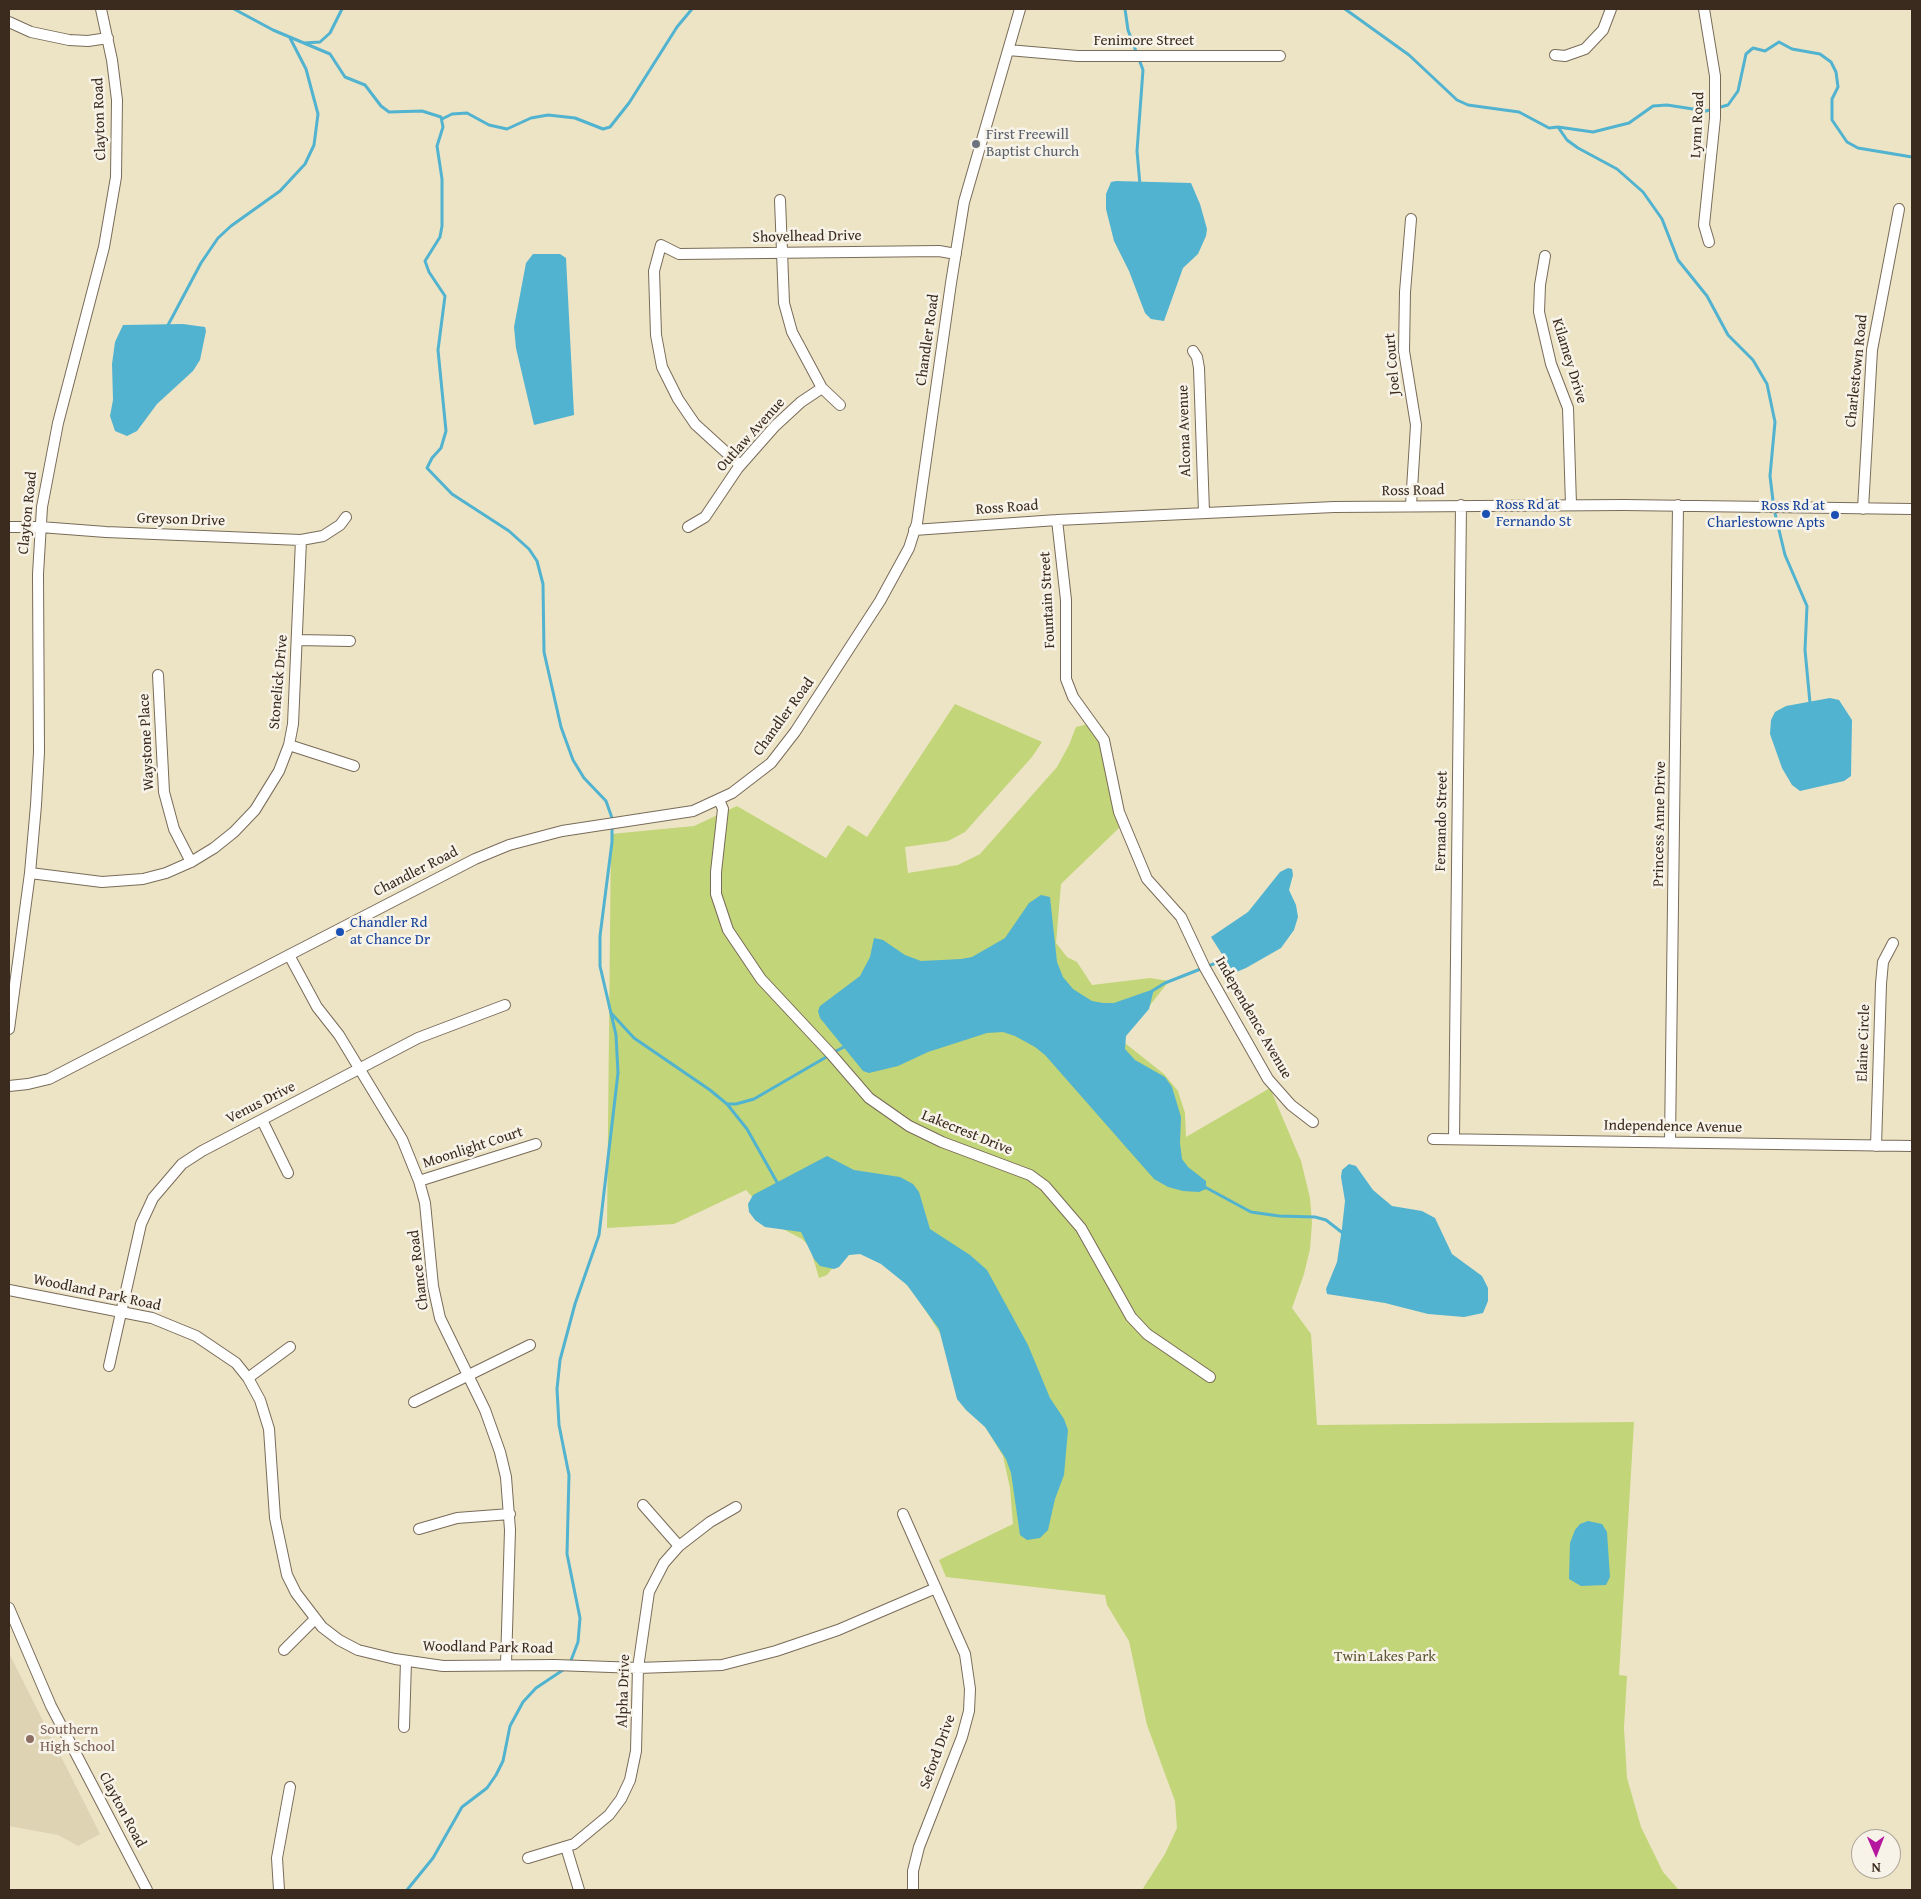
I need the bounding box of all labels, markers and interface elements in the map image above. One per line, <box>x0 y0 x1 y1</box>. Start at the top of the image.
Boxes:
street label: Fenimore Street <box>1094 32 1194 50</box>
street label: Clayton Road <box>90 77 110 161</box>
street label: Lynn Road <box>1687 91 1709 159</box>
place label: First Freewill Baptist Church <box>986 126 1079 161</box>
marker: First Freewill Baptist Church <box>970 138 982 150</box>
street label: Shovelhead Drive <box>752 227 862 247</box>
street label: Chandler Road <box>913 293 943 387</box>
street label: Charlestown Road <box>1842 314 1872 428</box>
street label: Kilamey Drive <box>1548 316 1590 406</box>
street label: Joel Court <box>1381 332 1405 396</box>
street label: Alcona Avenue <box>1174 384 1196 478</box>
street label: Outlaw Avenue <box>713 394 789 476</box>
street label: Clayton Road <box>15 471 41 555</box>
street label: Ross Road <box>1381 481 1445 501</box>
place label: Ross Rd at Fernando St <box>1496 496 1571 531</box>
street label: Ross Road <box>975 497 1039 519</box>
place label: Ross Rd at Charlestowne Apts <box>1707 497 1825 532</box>
marker: Ross Rd at Fernando St <box>1480 508 1492 520</box>
street label: Greyson Drive <box>137 509 225 531</box>
marker: Ross Rd at Charlestowne Apts <box>1829 509 1841 521</box>
street label: Fountain Street <box>1036 551 1060 649</box>
street label: Stonelick Drive <box>266 634 292 730</box>
street label: Chandler Road <box>750 674 818 760</box>
street label: Waystone Place <box>135 693 159 791</box>
street label: Princess Anne Drive <box>1650 761 1670 887</box>
street label: Fernando Street <box>1432 770 1452 872</box>
street label: Chandler Road <box>371 843 461 901</box>
place label: Chandler Rd at Chance Dr <box>350 914 430 949</box>
marker: Chandler Rd at Chance Dr <box>334 926 346 938</box>
street label: Independence Avenue <box>1211 954 1295 1082</box>
street label: Elaine Circle <box>1854 1004 1874 1082</box>
street label: Venus Drive <box>223 1078 299 1128</box>
street label: Lakecrest Drive <box>919 1107 1015 1159</box>
street label: Independence Avenue <box>1604 1117 1742 1137</box>
street label: Moonlight Court <box>421 1123 525 1173</box>
street label: Chance Road <box>405 1229 433 1311</box>
street label: Woodland Park Road <box>31 1271 163 1315</box>
street label: Woodland Park Road <box>423 1638 553 1658</box>
park label: Twin Lakes Park <box>1334 1648 1436 1666</box>
street label: Alpha Drive <box>614 1654 634 1728</box>
street label: Seford Drive <box>916 1712 960 1792</box>
place label: Southern High School <box>40 1721 115 1756</box>
marker: Southern High School <box>24 1733 36 1745</box>
street label: Clayton Road <box>95 1769 149 1851</box>
north arrow <box>1851 1829 1901 1879</box>
text: N <box>1871 1858 1881 1878</box>

